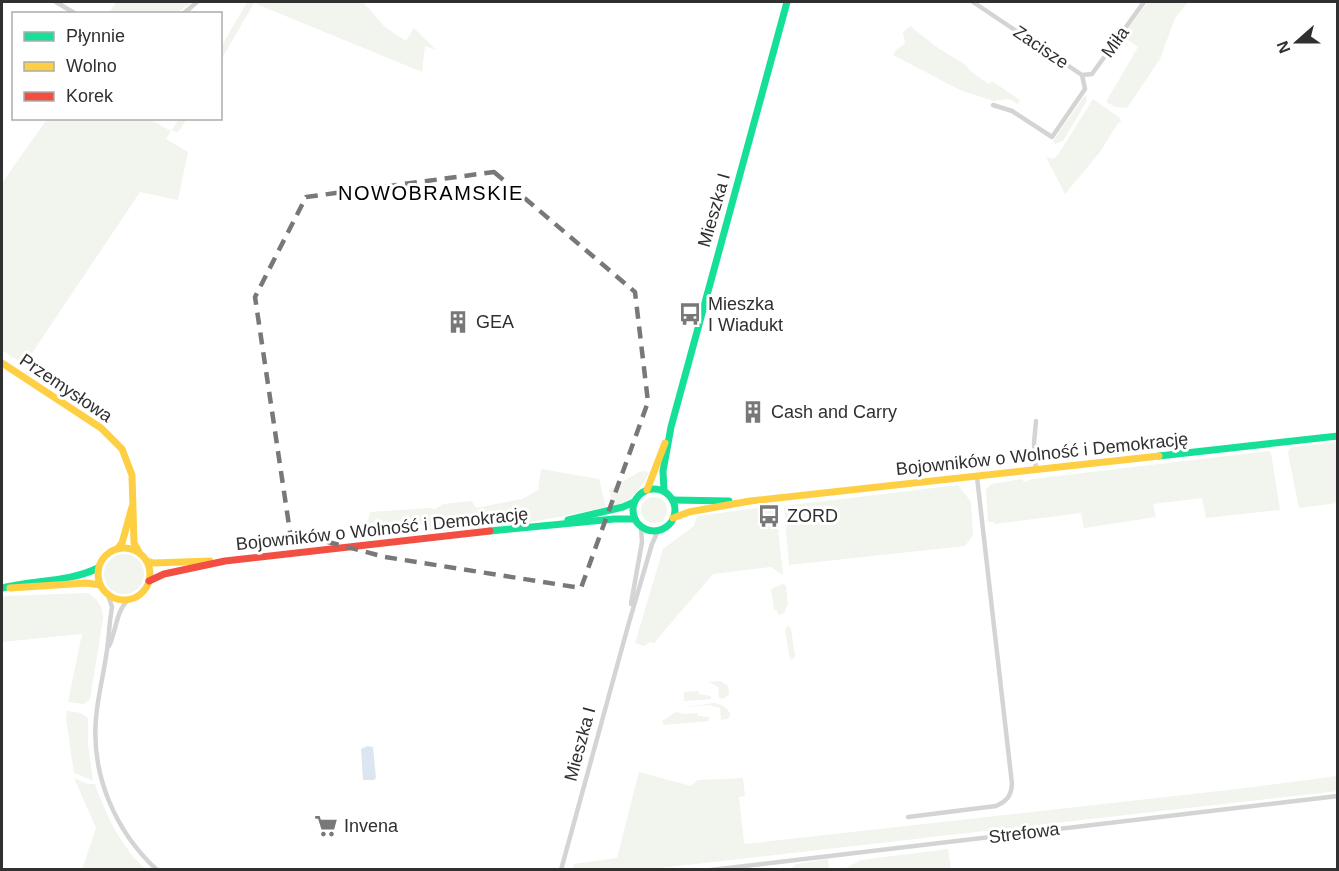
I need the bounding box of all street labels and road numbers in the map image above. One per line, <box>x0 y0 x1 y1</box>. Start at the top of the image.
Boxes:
street label: Zacisze <box>1010 21 1072 73</box>
street label: Miła <box>1097 22 1133 61</box>
street label: Mieszka I <box>694 171 734 249</box>
street label: Przemysłowa <box>16 350 117 427</box>
street label: Bojowników o Wolność i Demokrację <box>895 429 1189 479</box>
street label: Bojowników o Wolność i Demokrację <box>235 504 529 554</box>
street label: Mieszka I <box>561 705 599 783</box>
street label: Strefowa <box>988 819 1061 847</box>

